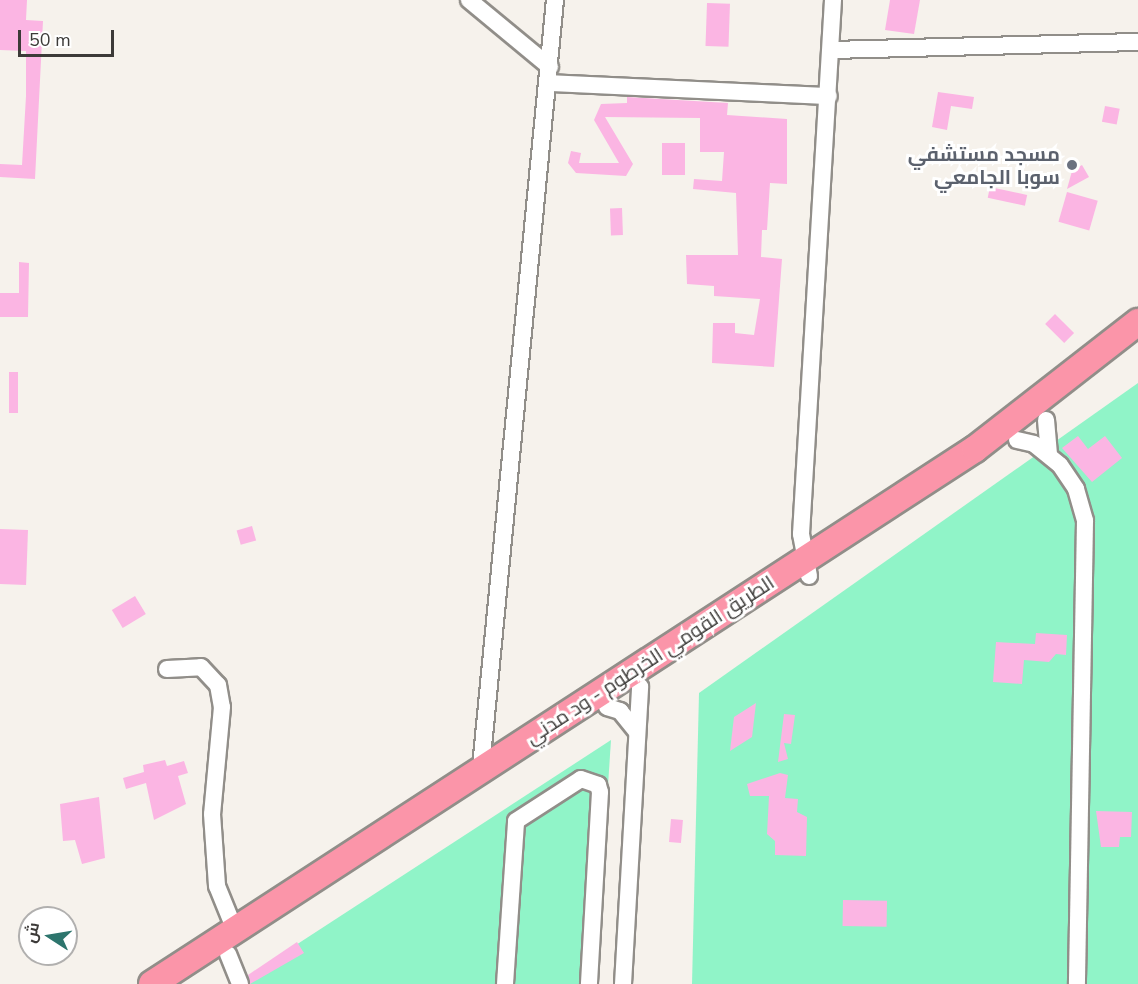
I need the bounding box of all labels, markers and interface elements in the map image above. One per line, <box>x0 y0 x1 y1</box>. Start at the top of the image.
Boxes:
scale bar <box>21 18 117 56</box>
text: 50 m <box>29 28 71 52</box>
place label: مسجد مستشفي سوبا الجامعي <box>908 142 1060 189</box>
marker: مسجد مستشفي سوبا الجامعي <box>1065 158 1079 172</box>
street label: الطريق القومي الخرطوم - ود مدني <box>521 571 779 749</box>
north arrow <box>18 906 78 966</box>
text: ش <box>19 920 45 945</box>

